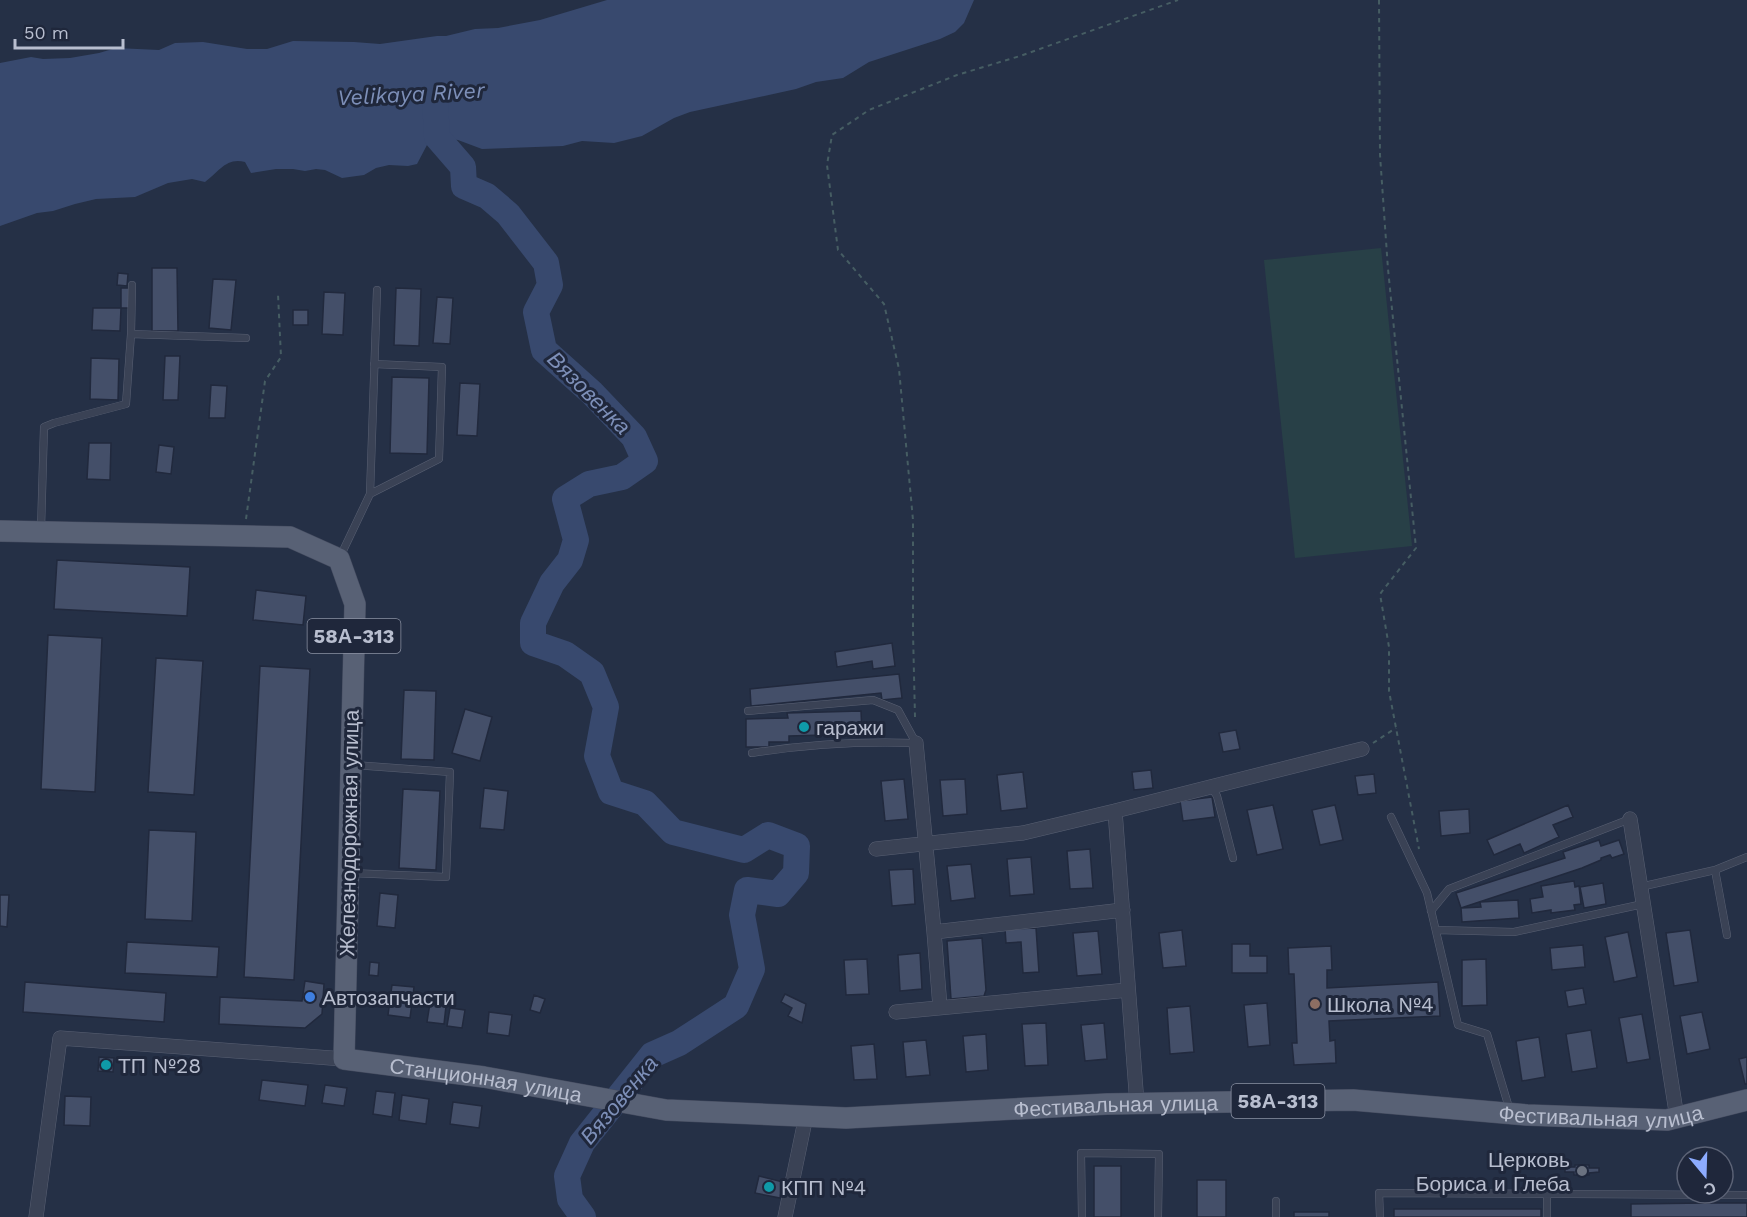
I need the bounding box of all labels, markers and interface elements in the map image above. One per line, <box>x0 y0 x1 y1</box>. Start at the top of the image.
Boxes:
scale bar <box>15 12 123 50</box>
text: 50 m <box>24 22 69 43</box>
water label: Velikaya River <box>337 78 487 110</box>
water label: Вязовенка <box>542 346 636 440</box>
road number: 58А-313 <box>308 619 400 653</box>
street label: Железнодорожная улица <box>334 709 364 957</box>
place label: гаражи <box>816 715 884 740</box>
marker: гаражи <box>797 720 811 734</box>
place label: Автозапчасти <box>322 985 455 1010</box>
marker: Автозапчасти <box>303 990 317 1004</box>
place label: Школа №4 <box>1327 992 1434 1017</box>
marker: Школа №4 <box>1308 997 1322 1011</box>
water label: Вязовенка <box>575 1051 663 1149</box>
street label: Станционная улица <box>388 1052 584 1107</box>
place label: ТП №28 <box>118 1053 201 1078</box>
marker: ТП №28 <box>99 1058 113 1072</box>
road number: 58А-313 <box>1232 1084 1324 1118</box>
street label: Фестивальная улица <box>1013 1090 1219 1122</box>
street label: Фестивальная улица <box>1498 1099 1706 1133</box>
north arrow <box>1675 1145 1735 1205</box>
place label: Церковь Бориса и Глеба <box>1416 1147 1570 1196</box>
marker: Церковь Бориса и Глеба <box>1575 1164 1589 1178</box>
place label: КПП №4 <box>781 1175 866 1200</box>
text: С <box>1701 1178 1718 1200</box>
marker: КПП №4 <box>762 1180 776 1194</box>

